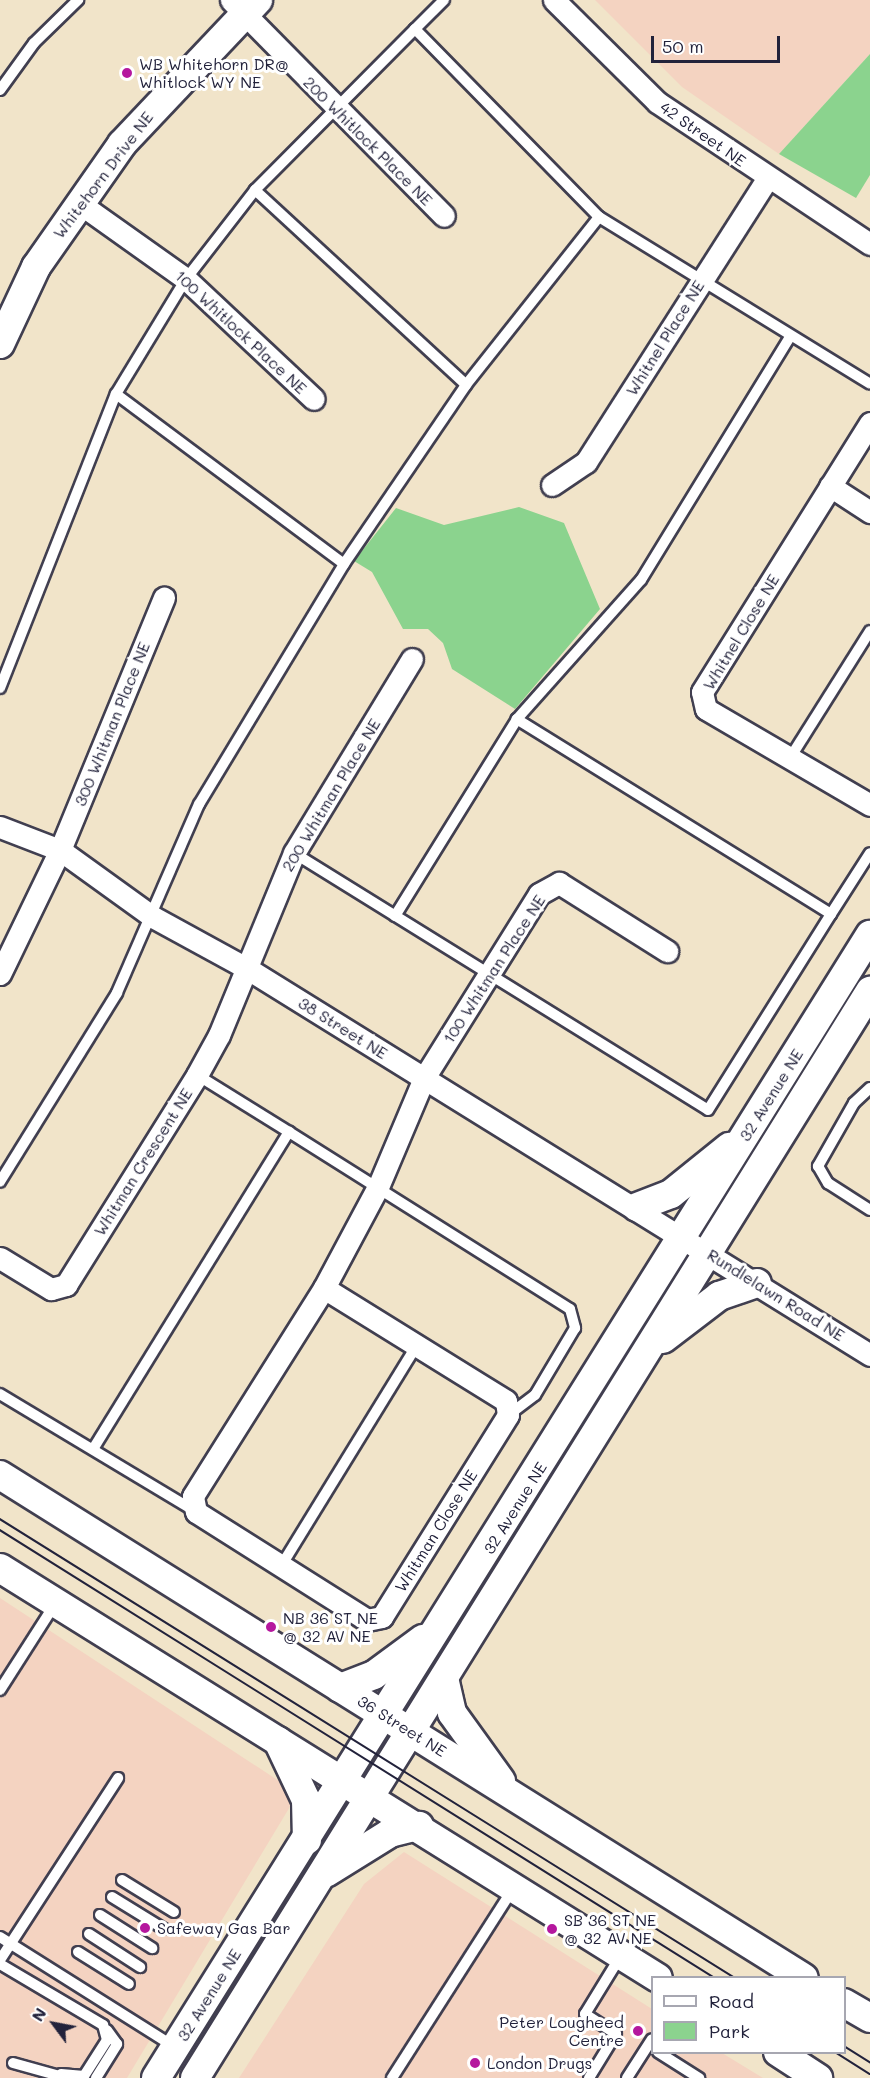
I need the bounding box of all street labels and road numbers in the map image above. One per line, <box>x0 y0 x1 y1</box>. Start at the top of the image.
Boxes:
street label: 200 Whitlock Place NE <box>300 73 436 209</box>
street label: 42 Street NE <box>656 97 750 171</box>
street label: Whitehorn Drive NE <box>49 108 157 242</box>
street label: 100 Whitlock Place NE <box>171 266 311 398</box>
street label: Whitnel Place NE <box>622 277 708 399</box>
street label: Whitnel Close NE <box>699 571 783 693</box>
street label: 300 Whitman Place NE <box>70 639 154 809</box>
street label: 200 Whitman Place NE <box>278 715 384 875</box>
street label: 100 Whitman Place NE <box>439 891 549 1047</box>
street label: 38 Street NE <box>295 993 391 1063</box>
street label: 32 Avenue NE <box>735 1045 807 1145</box>
street label: Whitman Crescent NE <box>90 1085 196 1239</box>
street label: Rundlelawn Road NE <box>704 1245 848 1345</box>
street label: 32 Avenue NE <box>479 1458 551 1558</box>
street label: Whitman Close NE <box>391 1466 481 1596</box>
street label: 36 Street NE <box>354 1691 450 1761</box>
street label: 32 Avenue NE <box>173 1945 245 2045</box>

